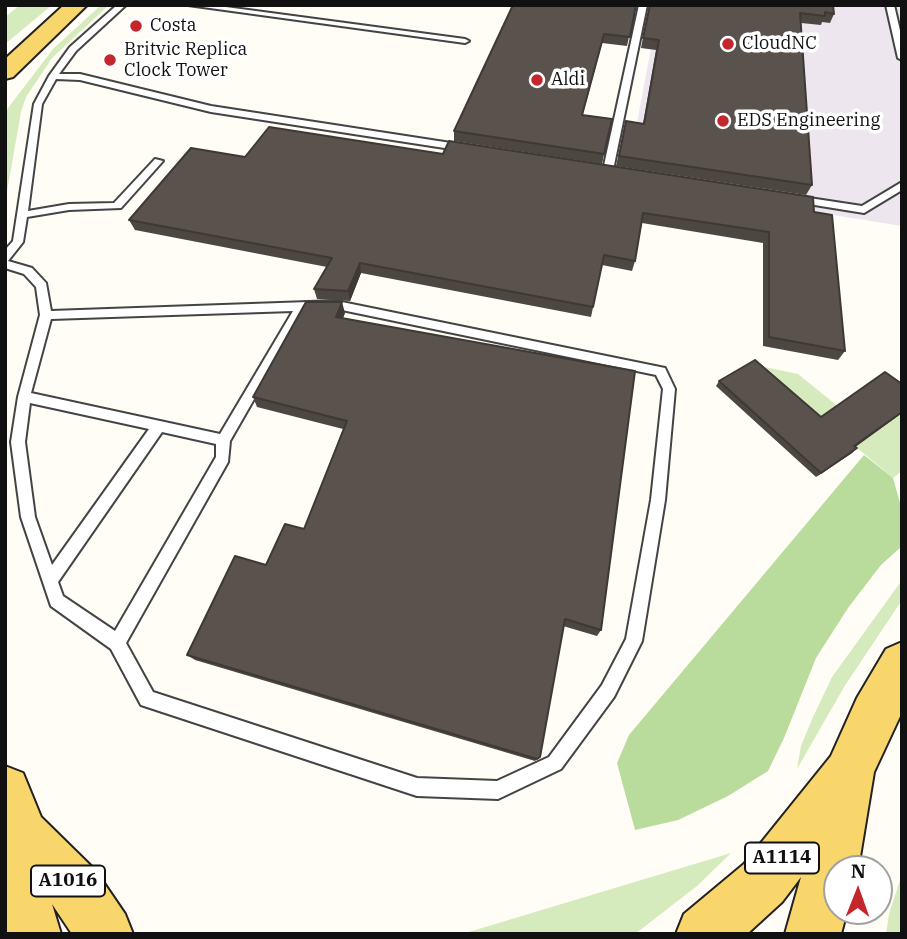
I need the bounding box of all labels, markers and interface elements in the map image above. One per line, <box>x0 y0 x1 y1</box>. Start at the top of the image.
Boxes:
place label: Costa <box>150 15 196 37</box>
marker: Costa <box>128 18 144 34</box>
place label: CloudNC <box>742 33 817 55</box>
marker: CloudNC <box>720 36 736 52</box>
place label: Britvic Replica Clock Tower <box>124 39 247 82</box>
marker: Britvic Replica Clock Tower <box>102 52 118 68</box>
place label: Aldi <box>551 69 585 91</box>
marker: Aldi <box>529 72 545 88</box>
place label: EDS Engineering <box>737 110 880 132</box>
marker: EDS Engineering <box>715 113 731 129</box>
road number: A1114 <box>745 842 819 874</box>
north arrow <box>823 855 893 925</box>
text: N <box>851 859 866 883</box>
road number: A1016 <box>31 866 105 897</box>

